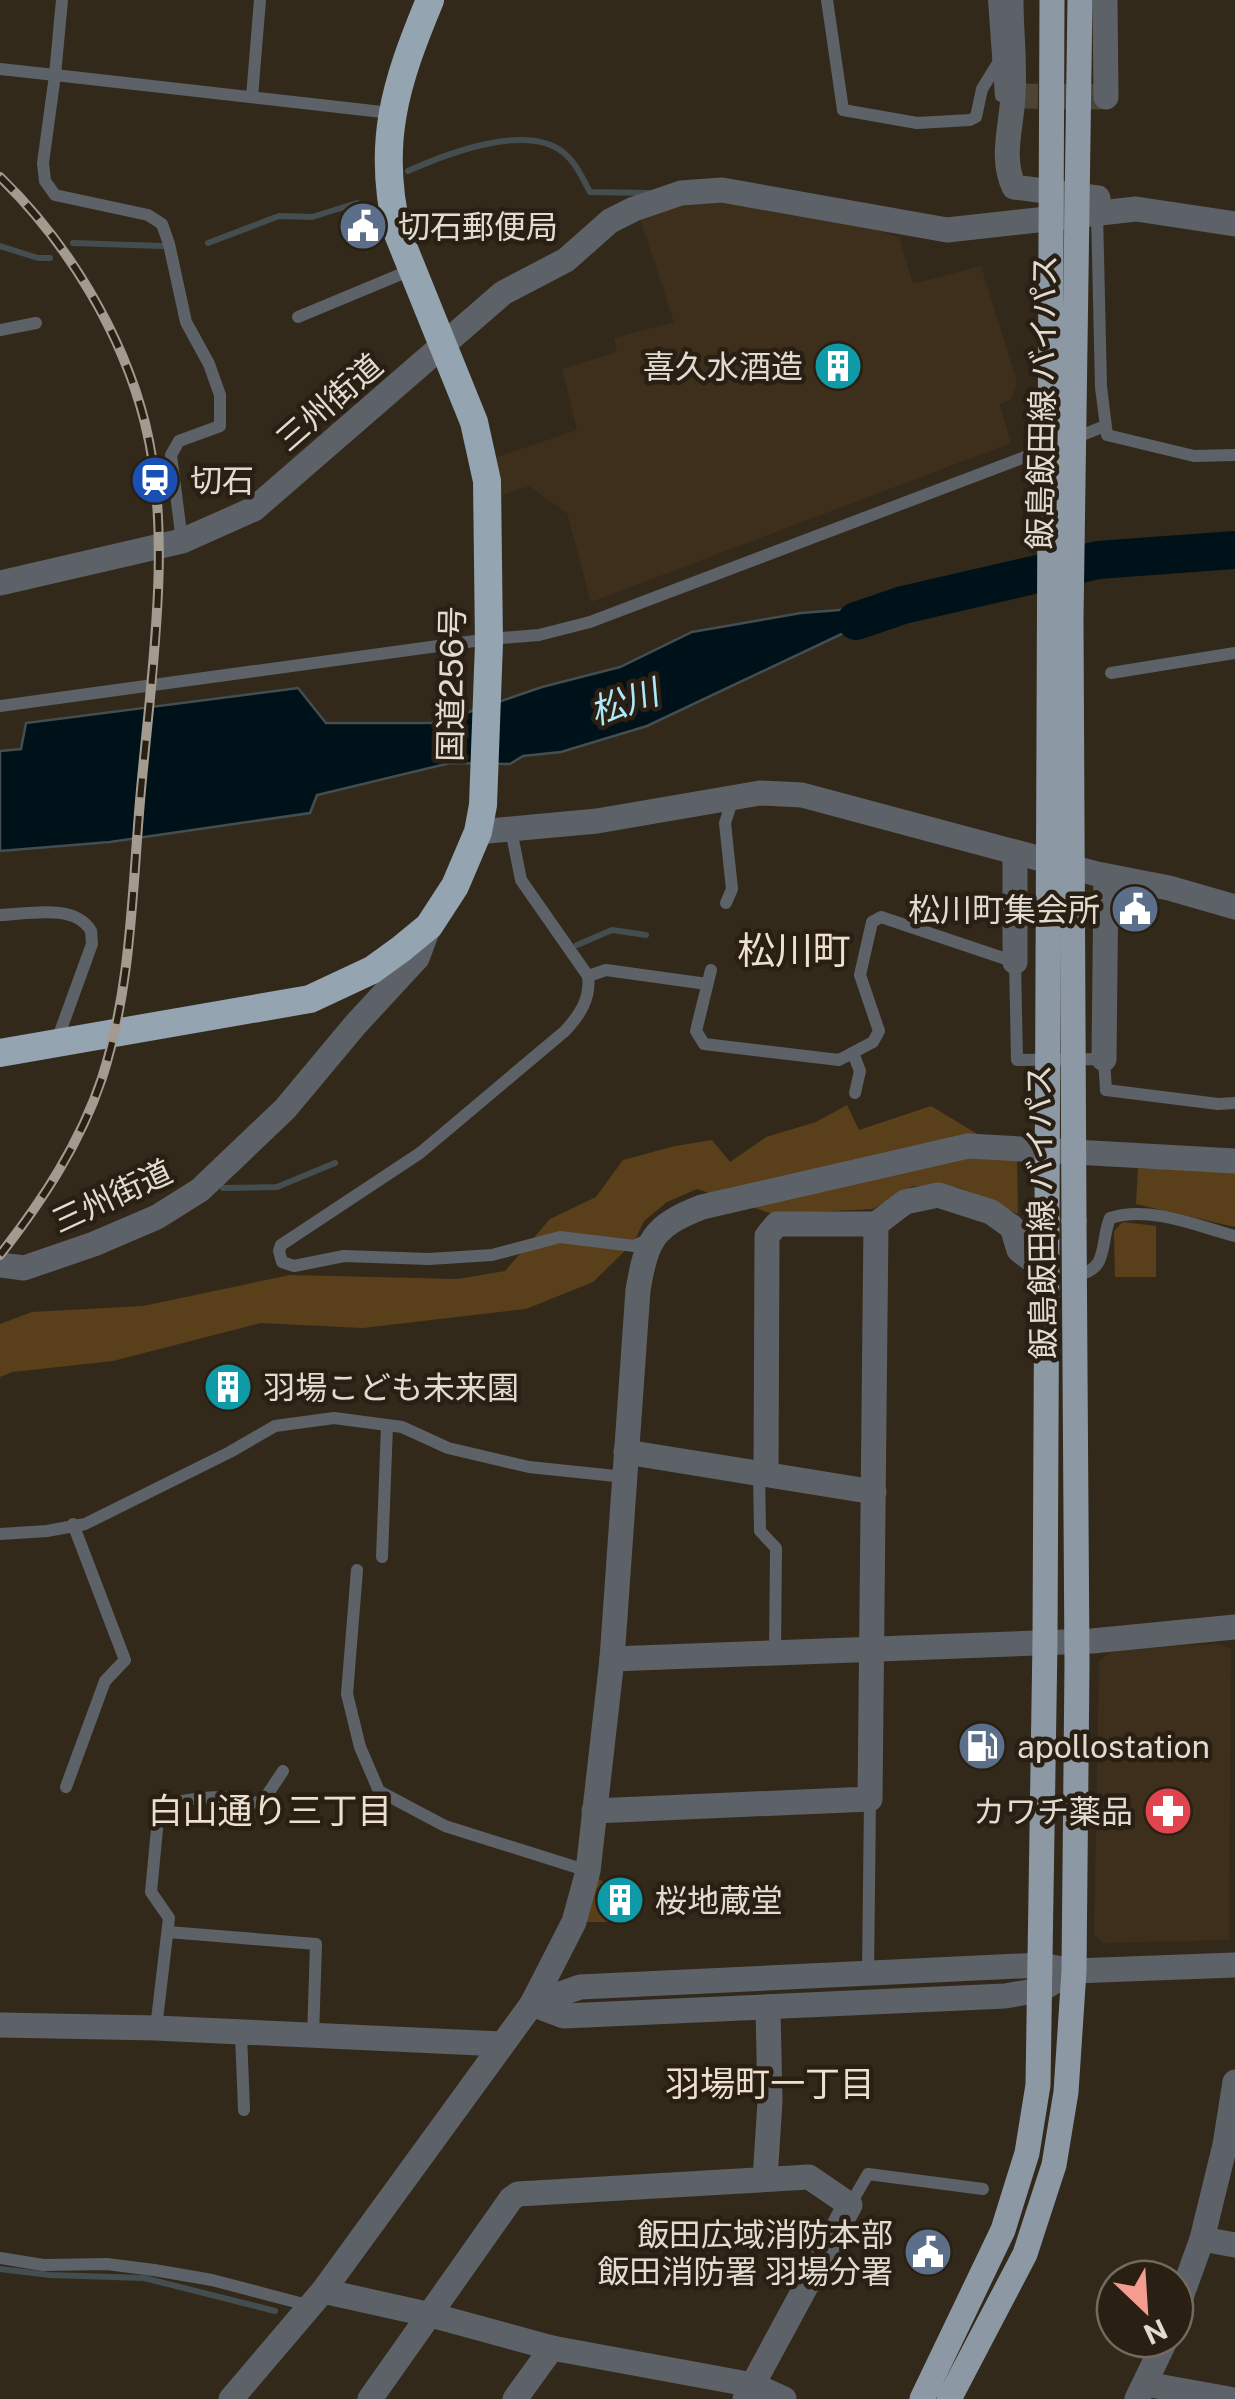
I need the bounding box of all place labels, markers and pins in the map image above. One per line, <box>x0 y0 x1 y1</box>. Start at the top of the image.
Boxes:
public building icon: 切石郵便局 <box>337 200 389 252</box>
place label: 切石郵便局 <box>398 208 558 245</box>
building icon: 喜久水酒造 <box>812 340 864 392</box>
place label: 喜久水酒造 <box>643 348 803 385</box>
station icon: 切石 <box>129 454 181 506</box>
place label: 切石 <box>190 462 254 499</box>
public building icon: 松川町集会所 <box>1109 883 1161 935</box>
place label: 松川町集会所 <box>908 891 1100 928</box>
building icon: 羽場こども未来園 <box>202 1361 254 1413</box>
place label: 羽場こども未来園 <box>263 1369 519 1406</box>
fuel station icon: apollostation <box>956 1720 1008 1772</box>
place label: apollostation <box>1017 1728 1210 1765</box>
pharmacy icon: カワチ薬品 <box>1142 1785 1194 1837</box>
place label: カワチ薬品 <box>973 1793 1133 1830</box>
building icon: 桜地蔵堂 <box>594 1874 646 1926</box>
place label: 桜地蔵堂 <box>655 1882 783 1919</box>
place label: 飯田広域消防本部 飯田消防署 羽場分署 <box>597 2216 893 2290</box>
public building icon: 飯田広域消防本部 飯田消防署 羽場分署 <box>902 2226 954 2278</box>

